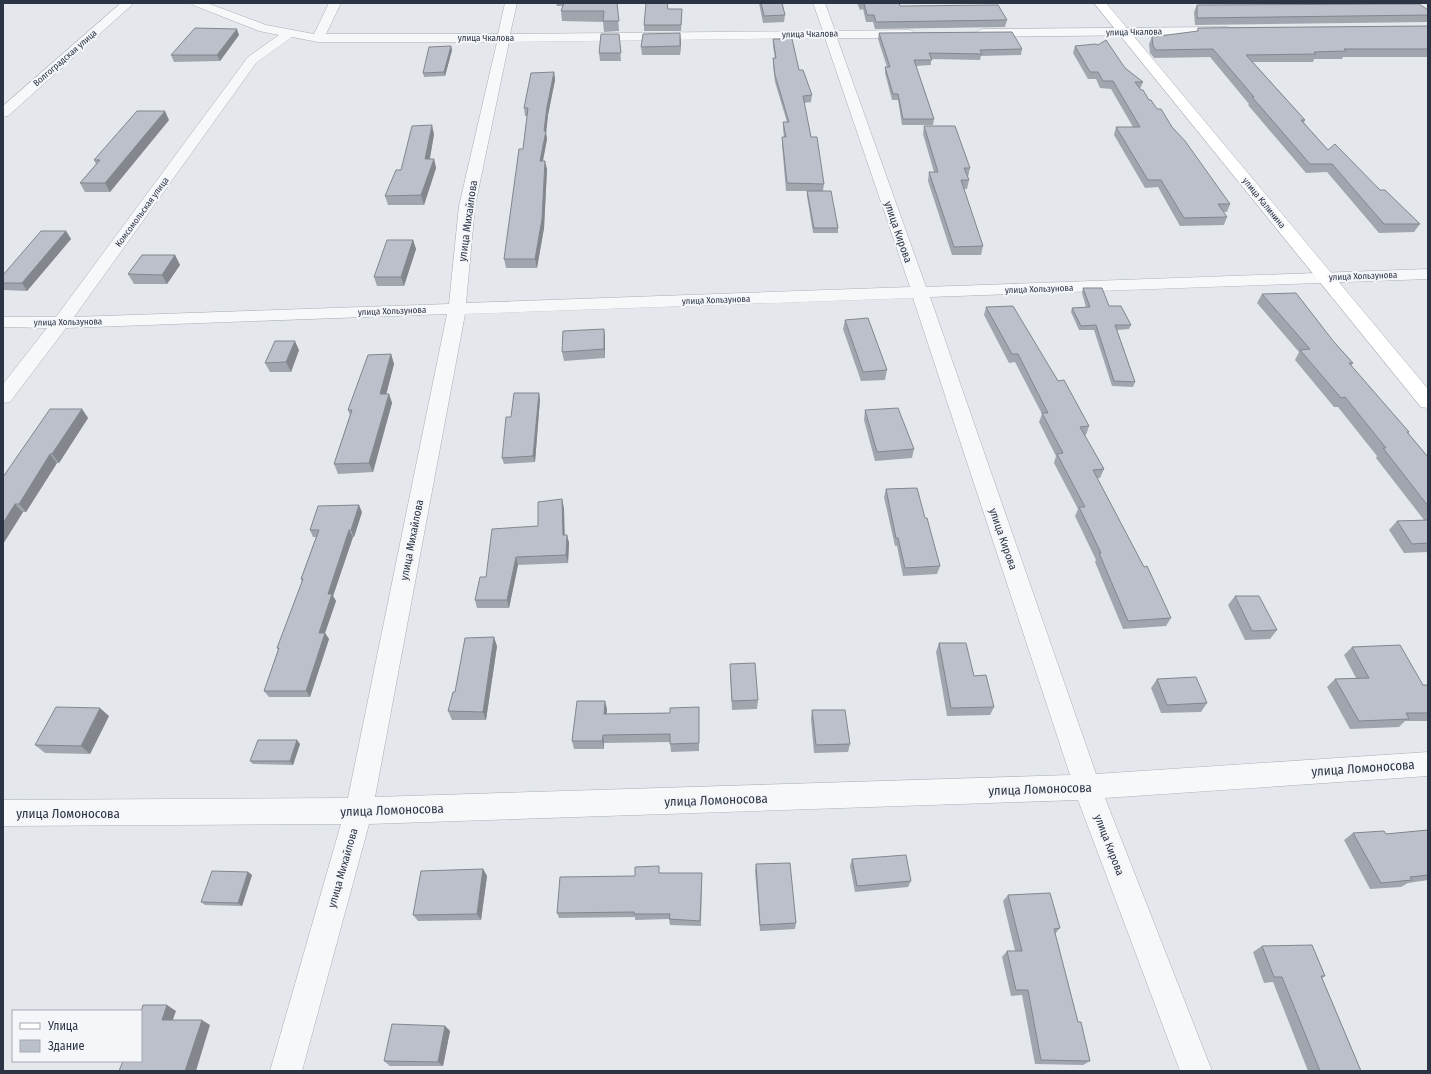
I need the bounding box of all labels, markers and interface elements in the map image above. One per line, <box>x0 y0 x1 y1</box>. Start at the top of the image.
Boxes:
street label: улица Чкалова <box>1106 26 1163 37</box>
street label: Волгоградская улица <box>31 27 99 88</box>
street label: улица Чкалова <box>782 28 839 39</box>
street label: улица Чкалова <box>458 33 515 43</box>
street label: Комсомольская улица <box>113 175 171 249</box>
street label: улица Калинина <box>1241 176 1288 231</box>
street label: улица Михайлова <box>456 179 480 263</box>
street label: улица Кирова <box>881 199 915 265</box>
street label: улица Хользунова <box>1329 270 1398 282</box>
street label: улица Хользунова <box>1005 283 1074 295</box>
street label: улица Хользунова <box>682 294 751 306</box>
street label: улица Хользунова <box>358 305 427 317</box>
street label: улица Хользунова <box>34 316 103 328</box>
street label: улица Михайлова <box>398 498 426 582</box>
street label: улица Кирова <box>986 506 1020 572</box>
street label: улица Ломоносова <box>1311 757 1415 779</box>
street label: улица Ломоносова <box>988 780 1092 798</box>
street label: улица Ломоносова <box>664 791 768 809</box>
street label: улица Ломоносова <box>340 801 444 819</box>
street label: улица Ломоносова <box>16 806 120 821</box>
street label: улица Кирова <box>1091 813 1127 877</box>
street label: улица Михайлова <box>325 827 361 909</box>
legend <box>12 1010 142 1062</box>
text: Улица <box>47 1019 78 1033</box>
text: Здание <box>48 1039 84 1053</box>

